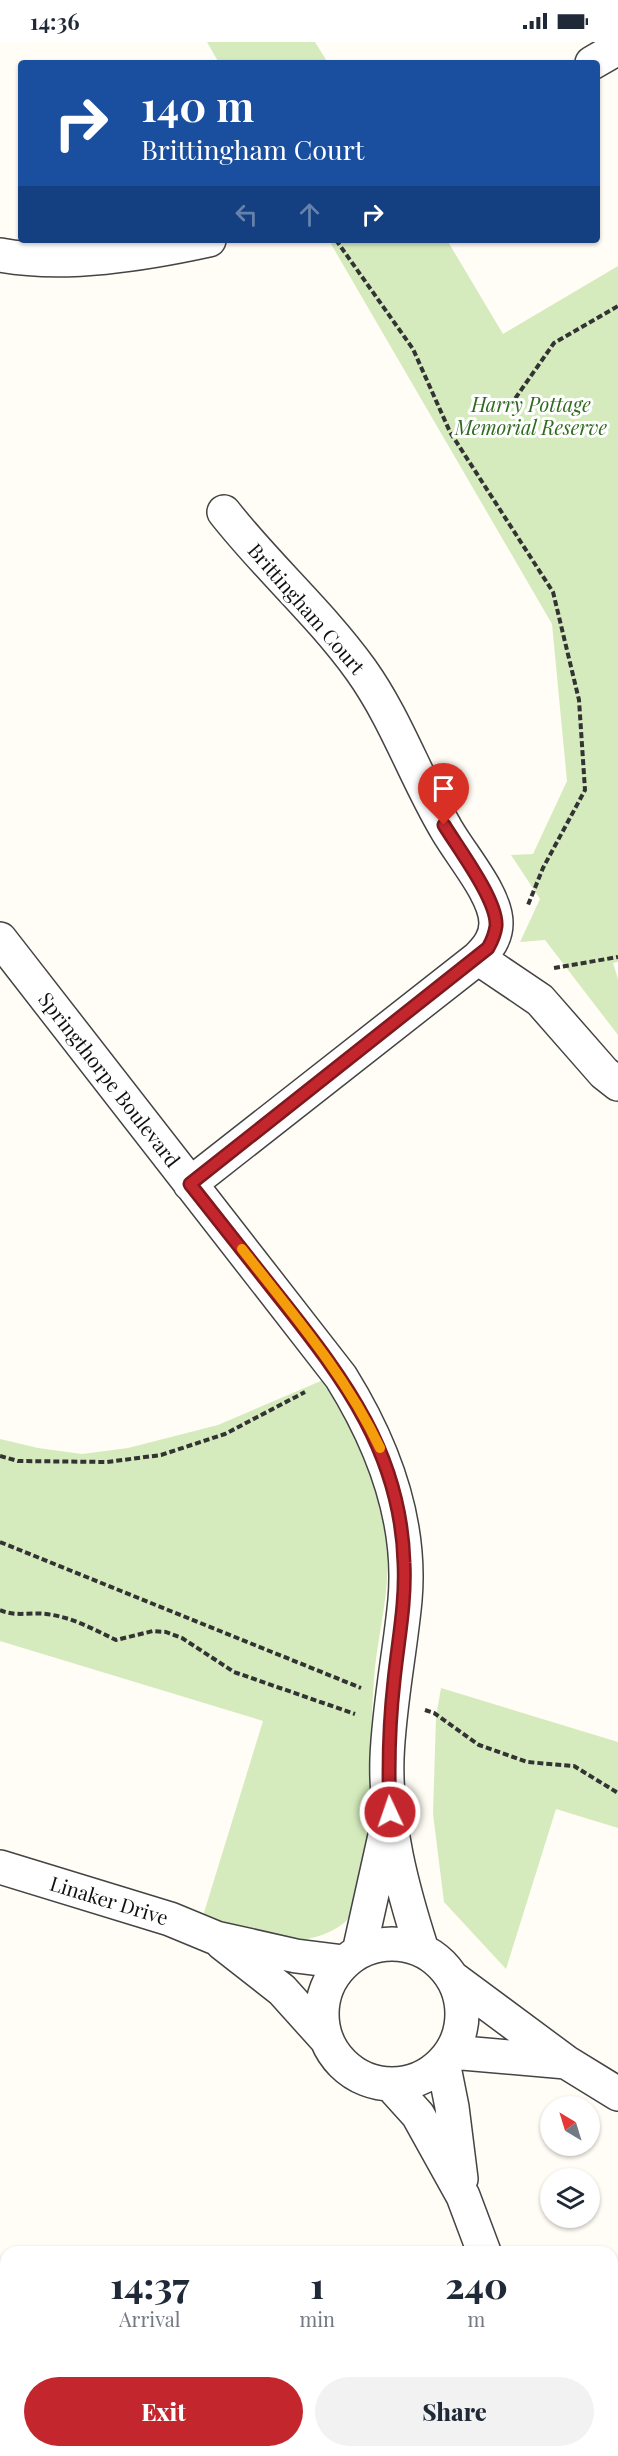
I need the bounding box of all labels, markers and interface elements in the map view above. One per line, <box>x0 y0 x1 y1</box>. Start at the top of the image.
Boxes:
text: 14:36 <box>30 6 80 36</box>
text: 140 m <box>141 77 254 133</box>
icon: right <box>42 84 120 162</box>
text: Brittingham Court <box>141 131 364 167</box>
icon: left <box>230 198 263 231</box>
icon: ahead <box>293 198 326 231</box>
icon: right <box>356 198 389 231</box>
park label: Harry Pottage Memorial Reserve <box>454 390 607 440</box>
street label: Brittingham Court <box>243 537 372 680</box>
pin <box>418 763 469 825</box>
icon: arrive <box>427 772 460 805</box>
street label: Springthorpe Boulevard <box>33 986 187 1172</box>
position arrow <box>358 1780 422 1844</box>
street label: Linaker Drive <box>47 1869 172 1930</box>
north arrow <box>540 2096 600 2156</box>
map controls <box>540 2096 600 2228</box>
button: layers <box>540 2168 600 2228</box>
text: 14:37 <box>110 2260 189 2308</box>
text: 1 <box>310 2260 324 2308</box>
text: 240 <box>445 2260 508 2308</box>
text: Arrival <box>119 2305 181 2332</box>
text: min <box>299 2305 335 2332</box>
text: m <box>468 2305 485 2332</box>
button: Exit <box>24 2377 303 2446</box>
button: Share <box>315 2377 594 2446</box>

